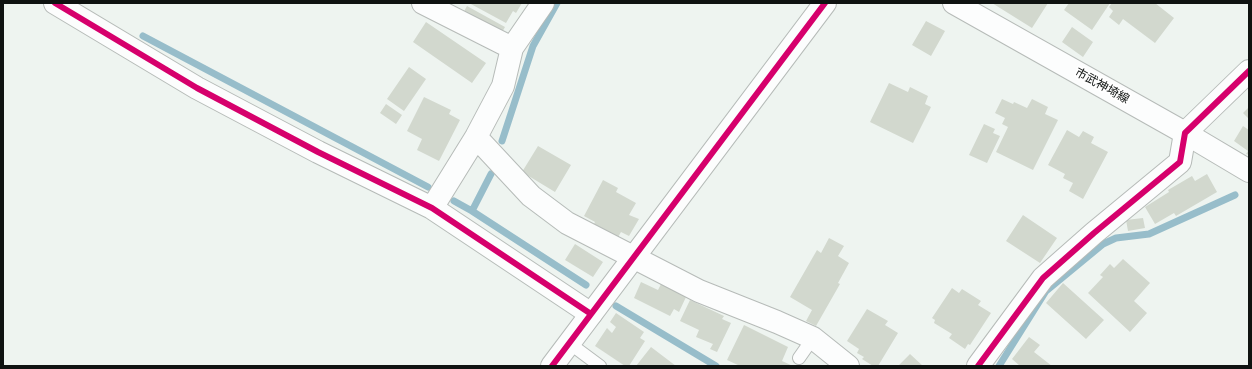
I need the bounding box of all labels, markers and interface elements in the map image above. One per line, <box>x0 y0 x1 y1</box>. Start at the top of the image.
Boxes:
street label: 市武神埼線 <box>1072 65 1132 107</box>

